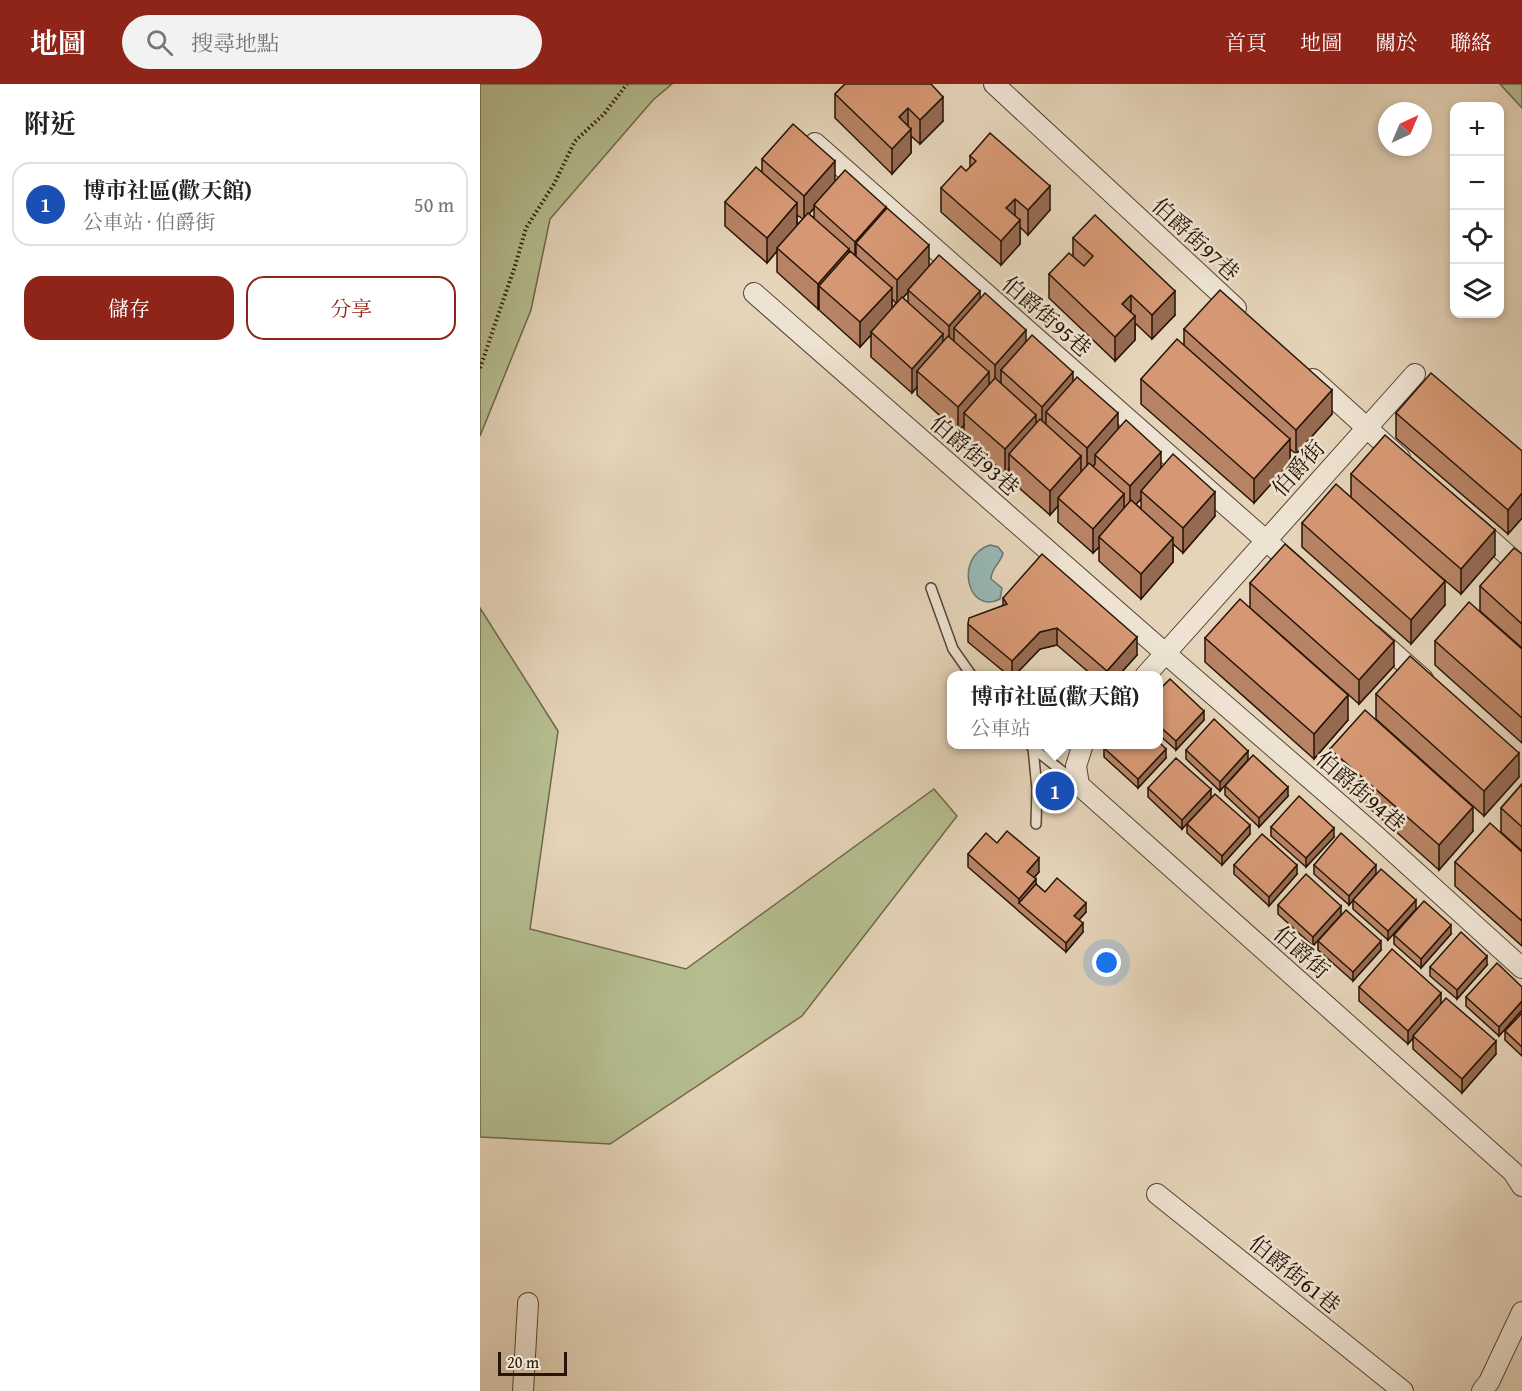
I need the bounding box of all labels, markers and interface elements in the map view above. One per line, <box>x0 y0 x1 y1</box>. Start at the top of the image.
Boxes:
search box <box>122 15 542 69</box>
text: 地圖 <box>30 22 86 63</box>
icon: search <box>143 26 176 59</box>
text: 搜尋地點 <box>191 27 279 59</box>
text: 首頁 <box>1225 27 1267 58</box>
text: 地圖 <box>1300 27 1342 58</box>
text: 關於 <box>1375 27 1417 58</box>
text: 聯絡 <box>1450 27 1492 58</box>
north arrow <box>1378 102 1432 156</box>
map controls <box>1450 102 1504 318</box>
button: + <box>1450 102 1504 156</box>
text: 附近 <box>24 104 76 143</box>
button: − <box>1450 156 1504 210</box>
text: 博市社區(歡天館) <box>83 174 252 206</box>
text: 1 <box>40 190 51 219</box>
text: 50 m <box>414 190 454 219</box>
street label: 伯爵街97巷 <box>1145 190 1247 288</box>
text: 公車站 · 伯爵街 <box>83 207 215 236</box>
button: locate <box>1450 210 1504 264</box>
button: layers <box>1450 264 1504 318</box>
street label: 伯爵街95巷 <box>995 268 1099 364</box>
button: 儲存 <box>24 276 234 340</box>
button: 分享 <box>246 276 456 340</box>
street label: 伯爵街93巷 <box>923 407 1027 503</box>
street label: 伯爵街 <box>1264 433 1332 503</box>
popup <box>947 671 1163 749</box>
text: 博市社區(歡天館) <box>971 680 1139 712</box>
text: 公車站 <box>971 713 1031 742</box>
street label: 伯爵街94巷 <box>1309 743 1413 839</box>
pin: 1 <box>1036 768 1074 814</box>
street label: 伯爵街 <box>1267 918 1337 986</box>
your location <box>1092 948 1121 977</box>
street label: 伯爵街61巷 <box>1243 1227 1347 1321</box>
scale bar <box>498 1349 567 1376</box>
text: 20 m <box>507 1350 539 1374</box>

